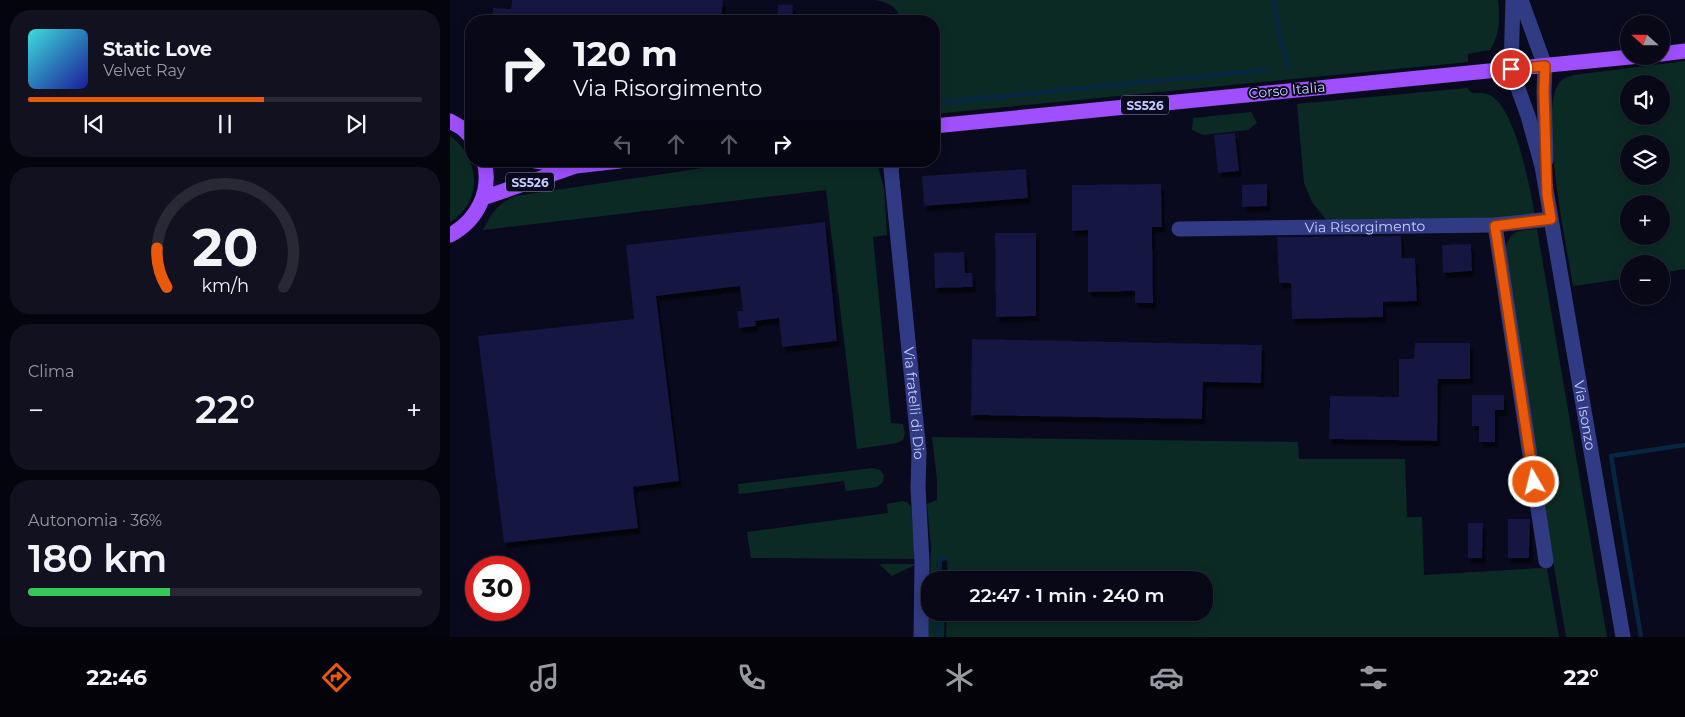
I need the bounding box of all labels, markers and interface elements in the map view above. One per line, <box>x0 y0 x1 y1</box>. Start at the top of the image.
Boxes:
north arrow <box>1620 15 1670 65</box>
map controls <box>1620 15 1670 305</box>
text: 120 m <box>573 32 678 75</box>
icon: right <box>490 35 555 100</box>
text: Static Love <box>103 38 212 61</box>
pin <box>1490 48 1532 90</box>
icon: arrive <box>1497 55 1525 83</box>
text: Velvet Ray <box>103 61 185 80</box>
text: Via Risorgimento <box>573 75 762 102</box>
button: sound <box>1620 75 1670 125</box>
street label: Corso Italia <box>1248 78 1326 102</box>
road number: SS526 <box>1121 96 1169 114</box>
icon: previous <box>80 110 108 138</box>
icon: pause <box>211 110 239 138</box>
icon: next <box>342 110 370 138</box>
icon: left <box>609 130 637 158</box>
icon: ahead <box>662 130 690 158</box>
icon: ahead <box>715 130 743 158</box>
icon: right <box>768 130 796 158</box>
button: layers <box>1620 135 1670 185</box>
road number: SS526 <box>506 172 554 192</box>
button: + <box>1620 195 1670 245</box>
text: 20 <box>192 216 258 279</box>
street label: Via Risorgimento <box>1305 217 1426 236</box>
button: − <box>1620 255 1670 305</box>
text: km/h <box>201 275 249 296</box>
street label: Via fratelli di Dio <box>900 346 928 460</box>
text: Clima <box>28 362 74 381</box>
street label: Via Isonzo <box>1570 379 1600 452</box>
text: 22° <box>195 386 255 433</box>
text: − <box>28 393 44 427</box>
text: + <box>406 393 422 427</box>
position arrow <box>1507 455 1559 507</box>
text: Autonomia · 36% <box>28 511 162 530</box>
text: 180 km <box>28 535 167 582</box>
speed limit sign: 30 <box>465 556 530 621</box>
text: 22:47 · 1 min · 240 m <box>970 584 1164 607</box>
icon: directions <box>319 660 354 695</box>
icon: music <box>527 660 562 695</box>
icon: phone <box>734 660 769 695</box>
icon: climate <box>942 660 977 695</box>
icon: car <box>1149 660 1184 695</box>
icon: filters <box>1356 660 1391 695</box>
text: 22:46 <box>86 664 147 691</box>
text: 22° <box>1564 664 1599 691</box>

